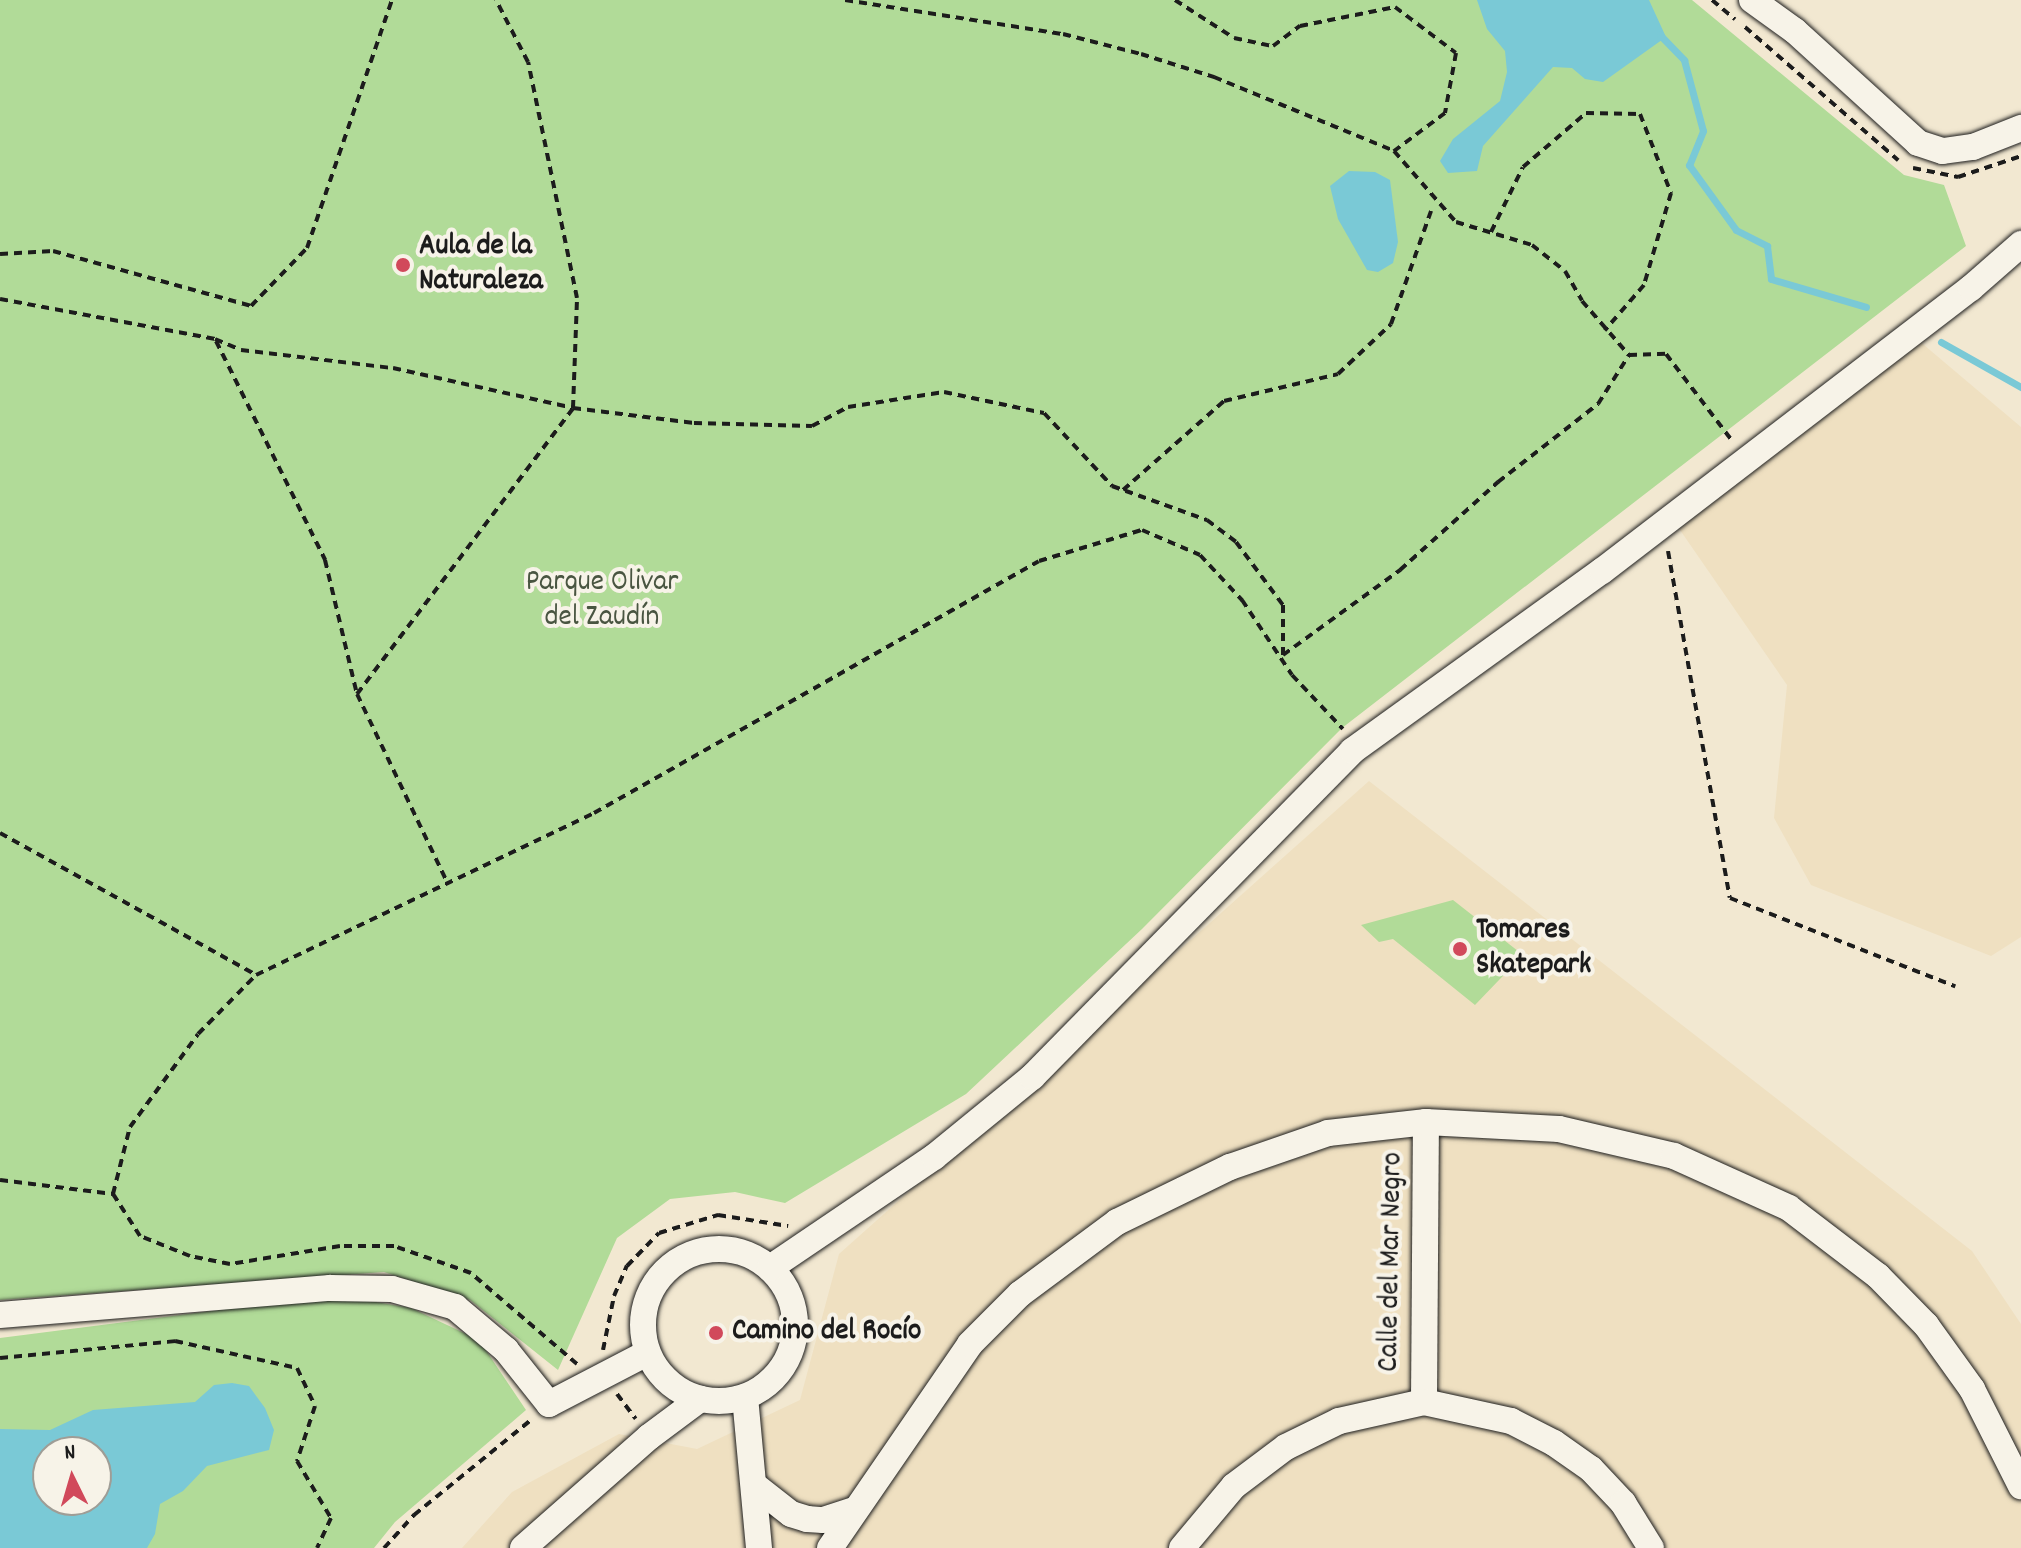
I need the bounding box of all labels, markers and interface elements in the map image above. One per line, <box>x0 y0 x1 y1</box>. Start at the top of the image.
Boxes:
place label: Aula de la Naturaleza <box>419 230 543 300</box>
marker: Aula de la Naturaleza <box>394 256 412 274</box>
park label: Parque Olivar del Zaudín <box>526 566 678 636</box>
place label: Tomares Skatepark <box>1476 914 1591 984</box>
marker: Tomares Skatepark <box>1451 940 1469 958</box>
street label: Calle del Mar Negro <box>1373 1152 1413 1372</box>
place label: Camino del Rocío <box>732 1315 921 1351</box>
marker: Camino del Rocío <box>707 1324 725 1342</box>
north arrow <box>32 1436 112 1516</box>
text: N <box>63 1438 77 1470</box>

